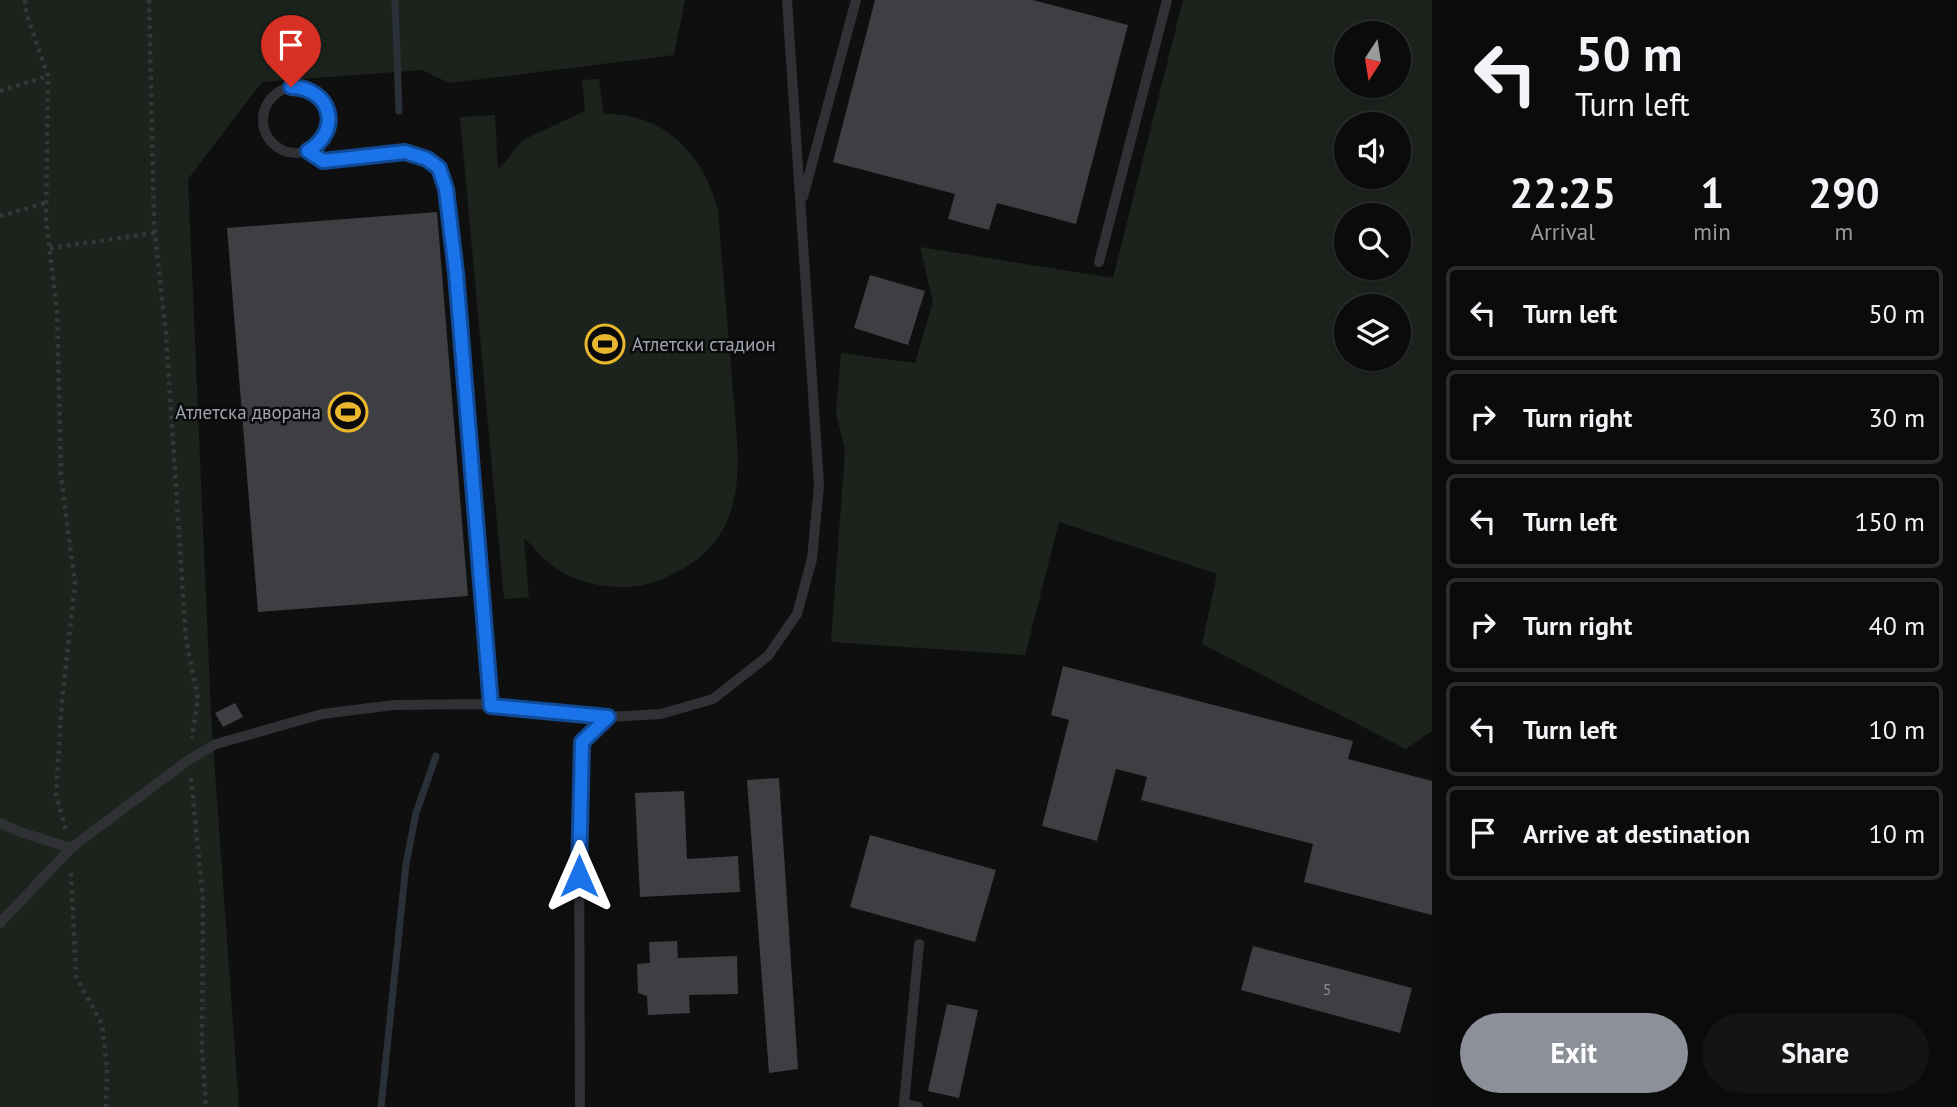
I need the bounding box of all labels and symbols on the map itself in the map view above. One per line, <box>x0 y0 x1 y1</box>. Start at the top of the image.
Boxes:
pin <box>261 15 321 87</box>
north arrow <box>1334 21 1410 98</box>
sports icon: Атлетски стадион <box>584 323 626 365</box>
place label: Атлетски стадион <box>632 332 776 356</box>
sports icon: Атлетска дворана <box>327 391 369 433</box>
place label: Атлетска дворана <box>175 400 321 424</box>
position arrow <box>542 839 616 913</box>
house number: 5 <box>1323 979 1331 999</box>

